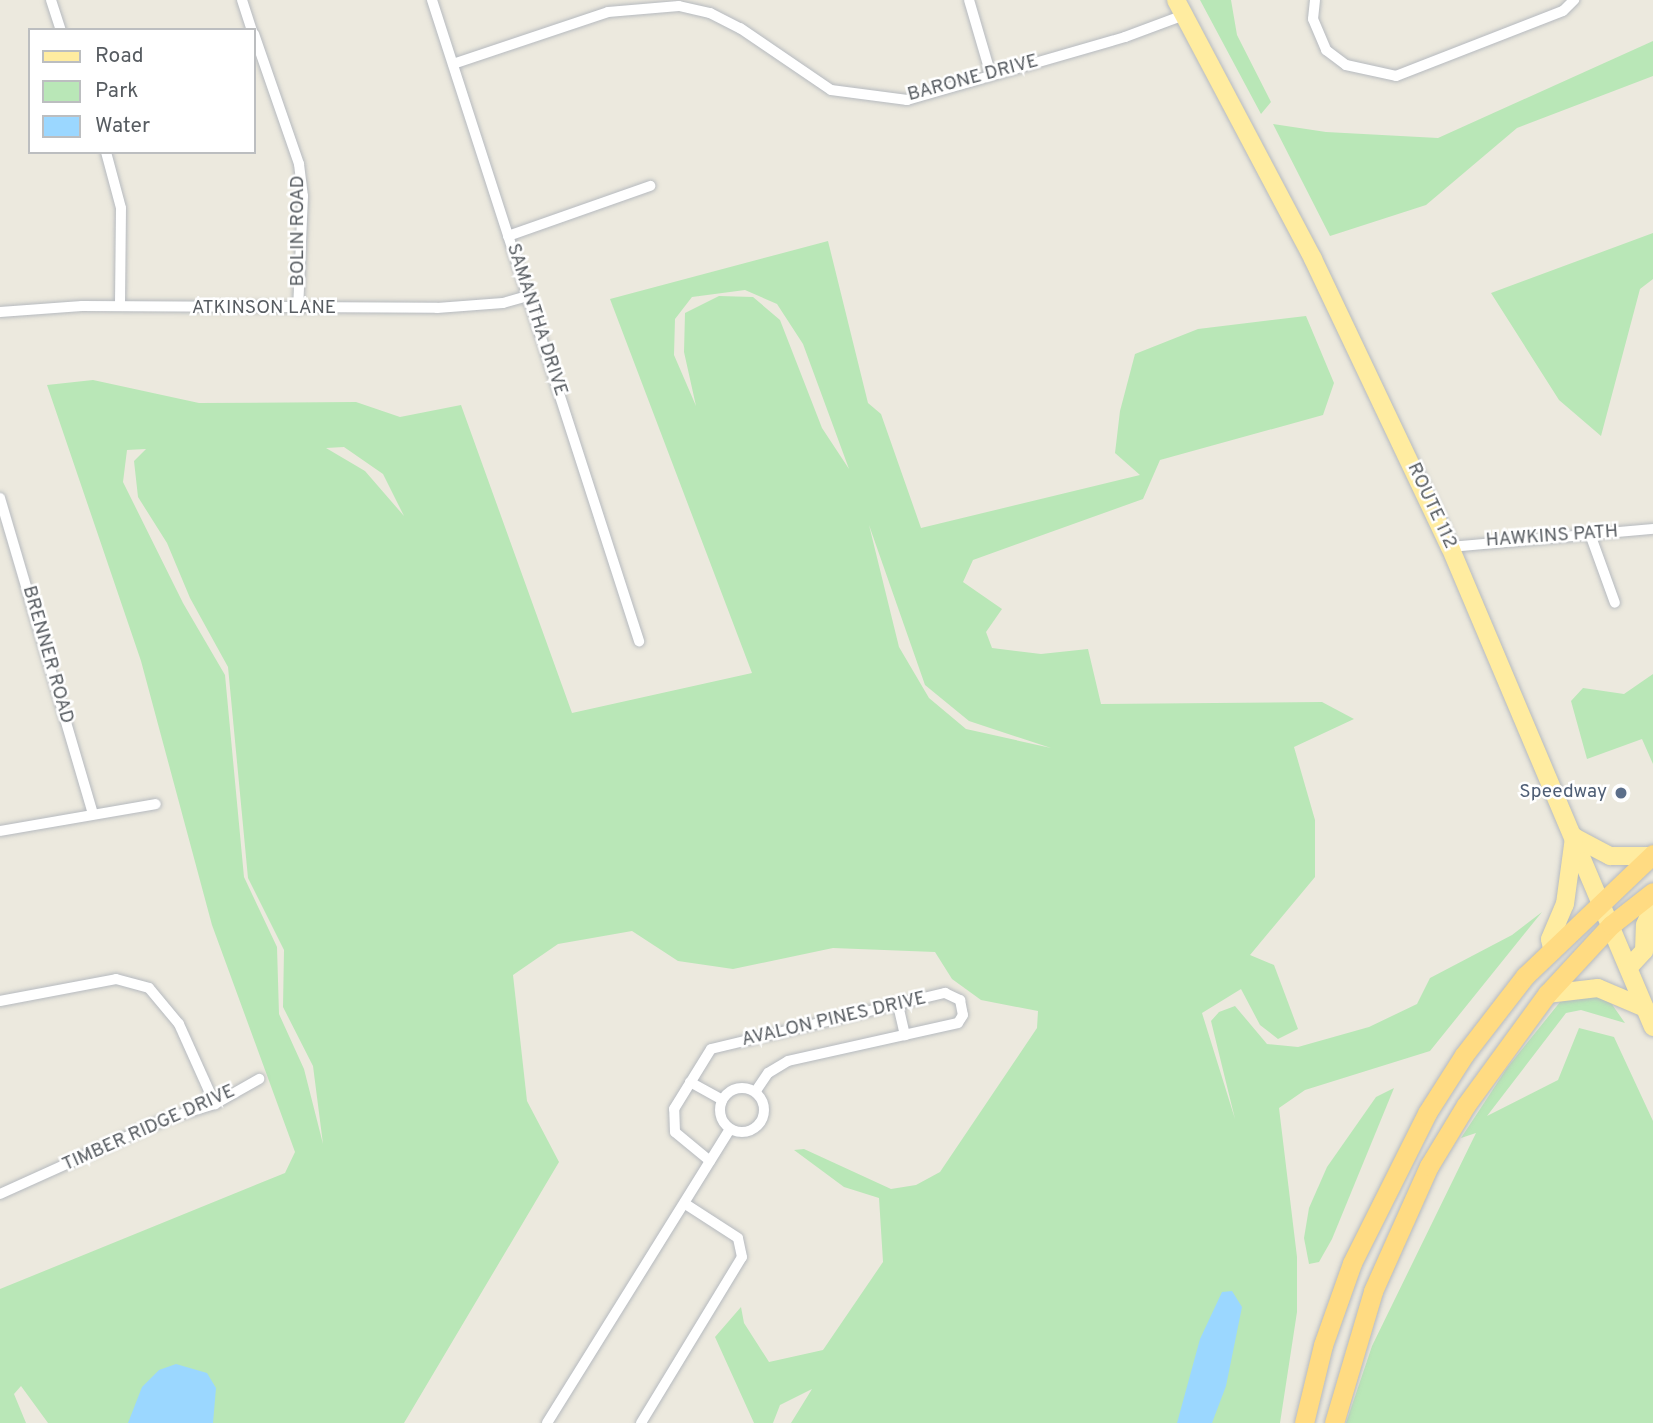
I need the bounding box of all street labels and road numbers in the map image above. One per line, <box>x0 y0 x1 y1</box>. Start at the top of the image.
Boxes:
street label: BARONE DRIVE <box>905 51 1041 107</box>
street label: BOLIN ROAD <box>288 175 310 287</box>
street label: SAMANTHA DRIVE <box>500 241 572 399</box>
street label: ATKINSON LANE <box>192 298 336 320</box>
street label: ROUTE 112 <box>1401 459 1461 553</box>
street label: HAWKINS PATH <box>1485 521 1619 553</box>
street label: BRENNER ROAD <box>16 583 78 727</box>
street label: AVALON PINES DRIVE <box>740 988 928 1052</box>
street label: TIMBER RIDGE DRIVE <box>59 1081 239 1177</box>

